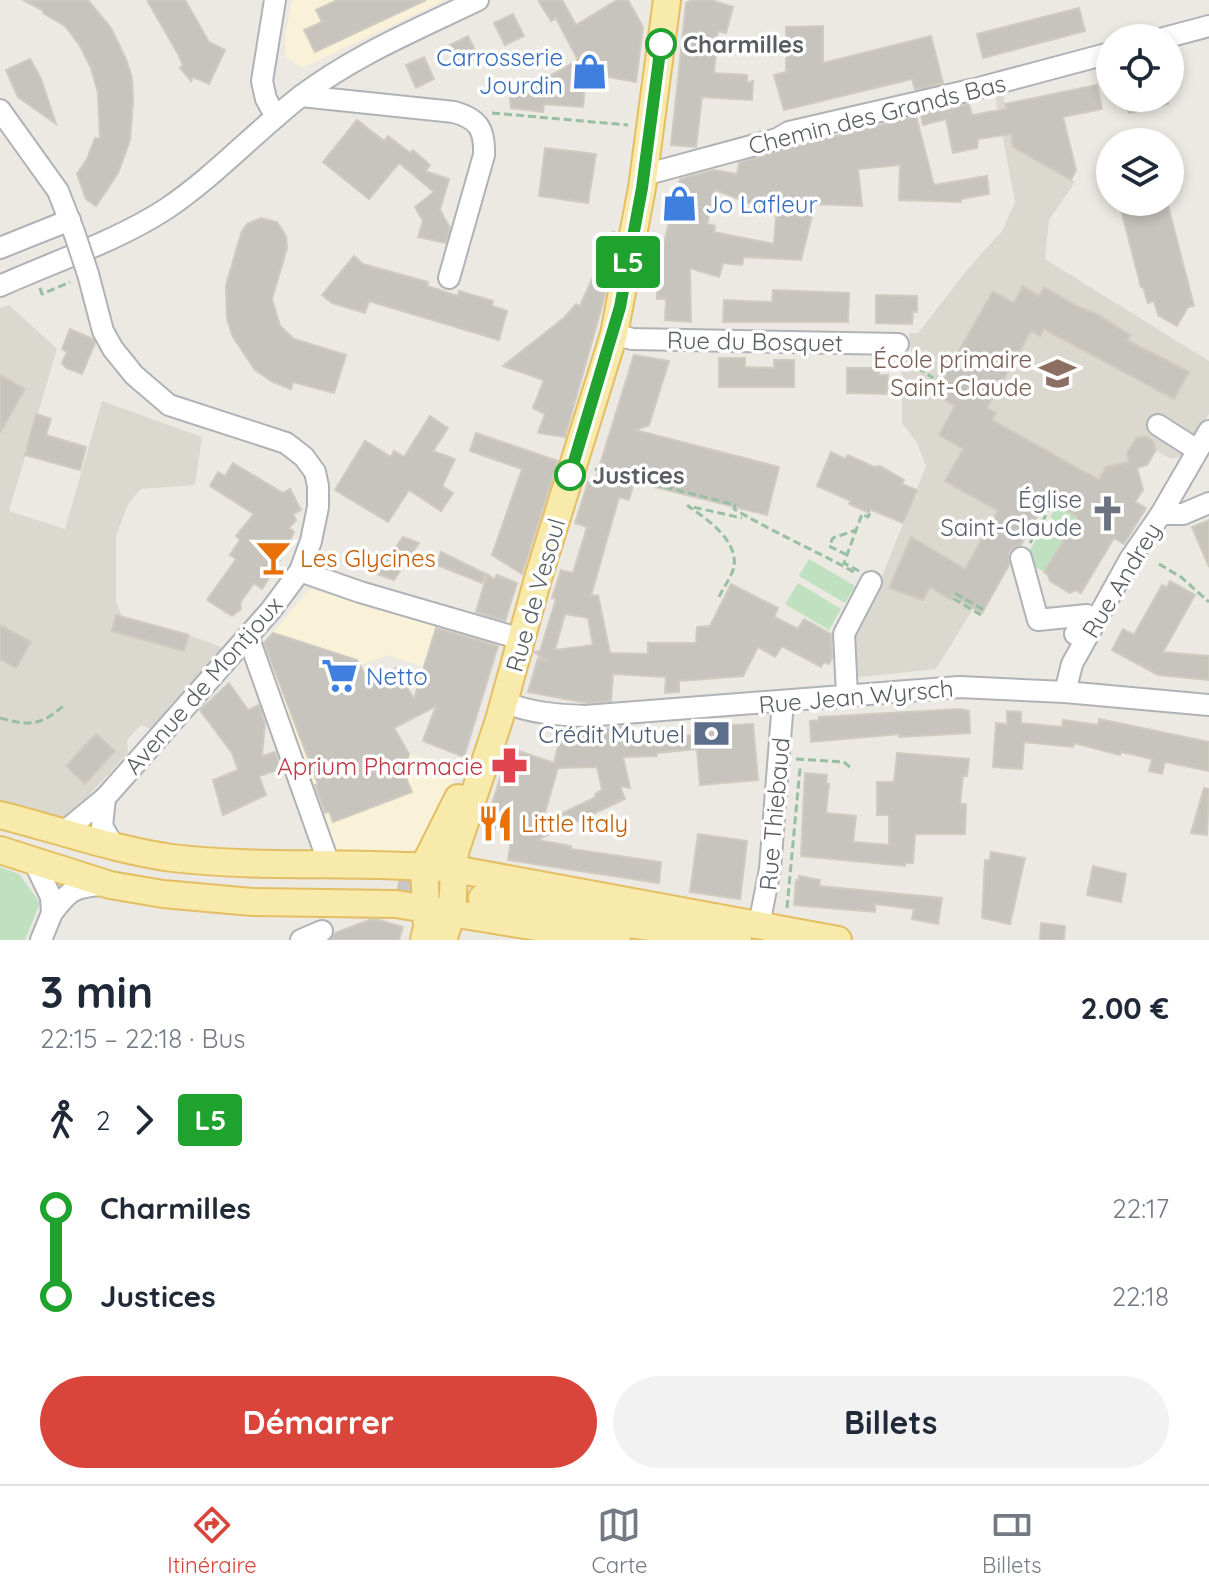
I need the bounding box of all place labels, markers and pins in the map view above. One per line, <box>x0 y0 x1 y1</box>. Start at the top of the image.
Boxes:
marker: Charmilles <box>646 29 676 59</box>
place label: Charmilles <box>683 29 804 59</box>
place label: Carrosserie Jourdin <box>436 42 563 100</box>
shop icon: Carrosserie Jourdin <box>570 52 608 90</box>
shop icon: Jo Lafleur <box>660 185 698 223</box>
place label: Jo Lafleur <box>705 189 818 219</box>
place label: École primaire Saint-Claude <box>873 344 1032 402</box>
school or university icon: École primaire Saint-Claude <box>1039 354 1077 392</box>
marker: Justices <box>555 460 585 490</box>
place label: Justices <box>592 460 685 490</box>
place label: Église Saint-Claude <box>940 484 1082 542</box>
church icon: Église Saint-Claude <box>1089 494 1127 532</box>
bar icon: Les Glycines <box>255 539 293 577</box>
place label: Les Glycines <box>300 543 436 573</box>
supermarket icon: Netto <box>321 657 359 695</box>
place label: Netto <box>366 661 428 691</box>
bank icon: Crédit Mutuel <box>692 715 730 753</box>
place label: Crédit Mutuel <box>538 719 685 749</box>
pharmacy icon: Aprium Pharmacie <box>490 747 528 785</box>
place label: Aprium Pharmacie <box>277 751 483 781</box>
restaurant icon: Little Italy <box>476 804 514 842</box>
place label: Little Italy <box>521 808 628 838</box>

